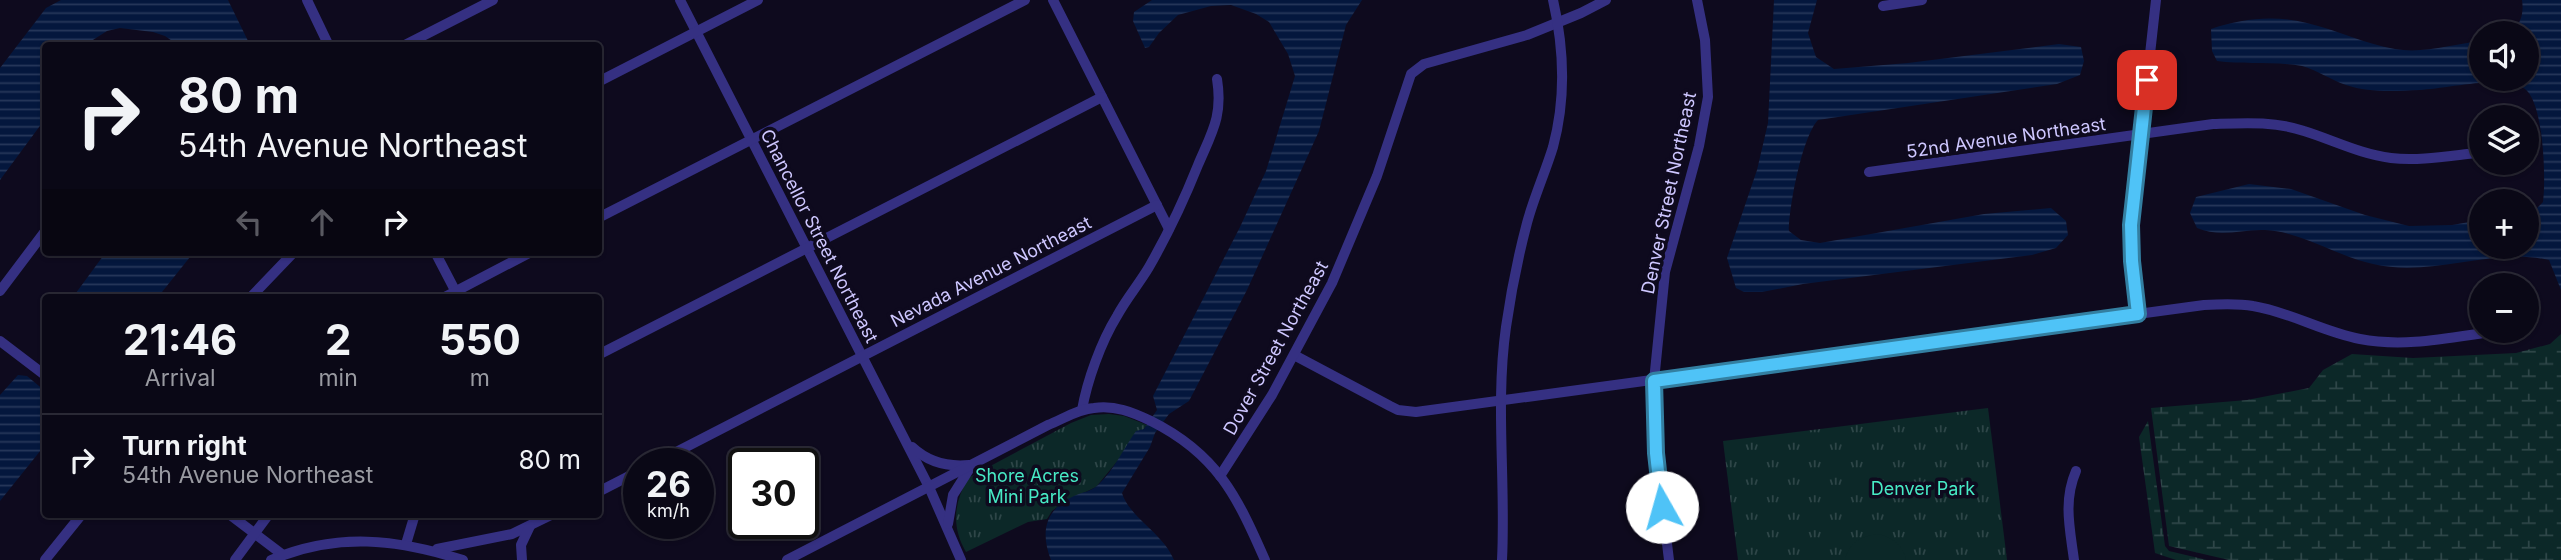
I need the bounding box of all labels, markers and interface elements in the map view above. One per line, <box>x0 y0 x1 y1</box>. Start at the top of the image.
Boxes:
map controls <box>2469 21 2539 343</box>
button: sound <box>2469 21 2539 91</box>
pin <box>2117 50 2177 110</box>
icon: arrive <box>2128 61 2166 99</box>
text: 80 m <box>178 66 299 125</box>
icon: right <box>63 70 154 161</box>
street label: Denver Street Northeast <box>1637 90 1700 296</box>
button: layers <box>2469 105 2539 175</box>
street label: 52nd Avenue Northeast <box>1905 113 2107 162</box>
text: 54th Avenue Northeast <box>178 126 527 165</box>
street label: Chancellor Street Northeast <box>756 126 883 346</box>
button: + <box>2469 189 2539 259</box>
icon: left <box>230 203 268 241</box>
icon: ahead <box>303 203 341 241</box>
icon: right <box>376 203 414 241</box>
street label: Nevada Avenue Northeast <box>887 212 1095 331</box>
street label: Dover Street Northeast <box>1219 257 1332 438</box>
button: − <box>2469 273 2539 343</box>
text: 21:46 <box>123 314 237 365</box>
text: 2 <box>325 314 351 365</box>
text: 550 <box>439 314 521 365</box>
text: Arrival <box>145 364 216 392</box>
text: min <box>318 364 358 392</box>
text: m <box>470 364 490 392</box>
text: Turn right <box>122 430 247 461</box>
icon: right <box>63 441 101 479</box>
text: 80 m <box>518 444 581 475</box>
speed limit sign: 30 <box>728 448 819 539</box>
text: 54th Avenue Northeast <box>122 461 373 489</box>
text: 26 <box>646 463 691 505</box>
park label: Shore Acres Mini Park <box>975 465 1079 507</box>
position arrow <box>1625 470 1699 544</box>
park label: Denver Park <box>1871 478 1975 499</box>
text: km/h <box>647 500 690 521</box>

